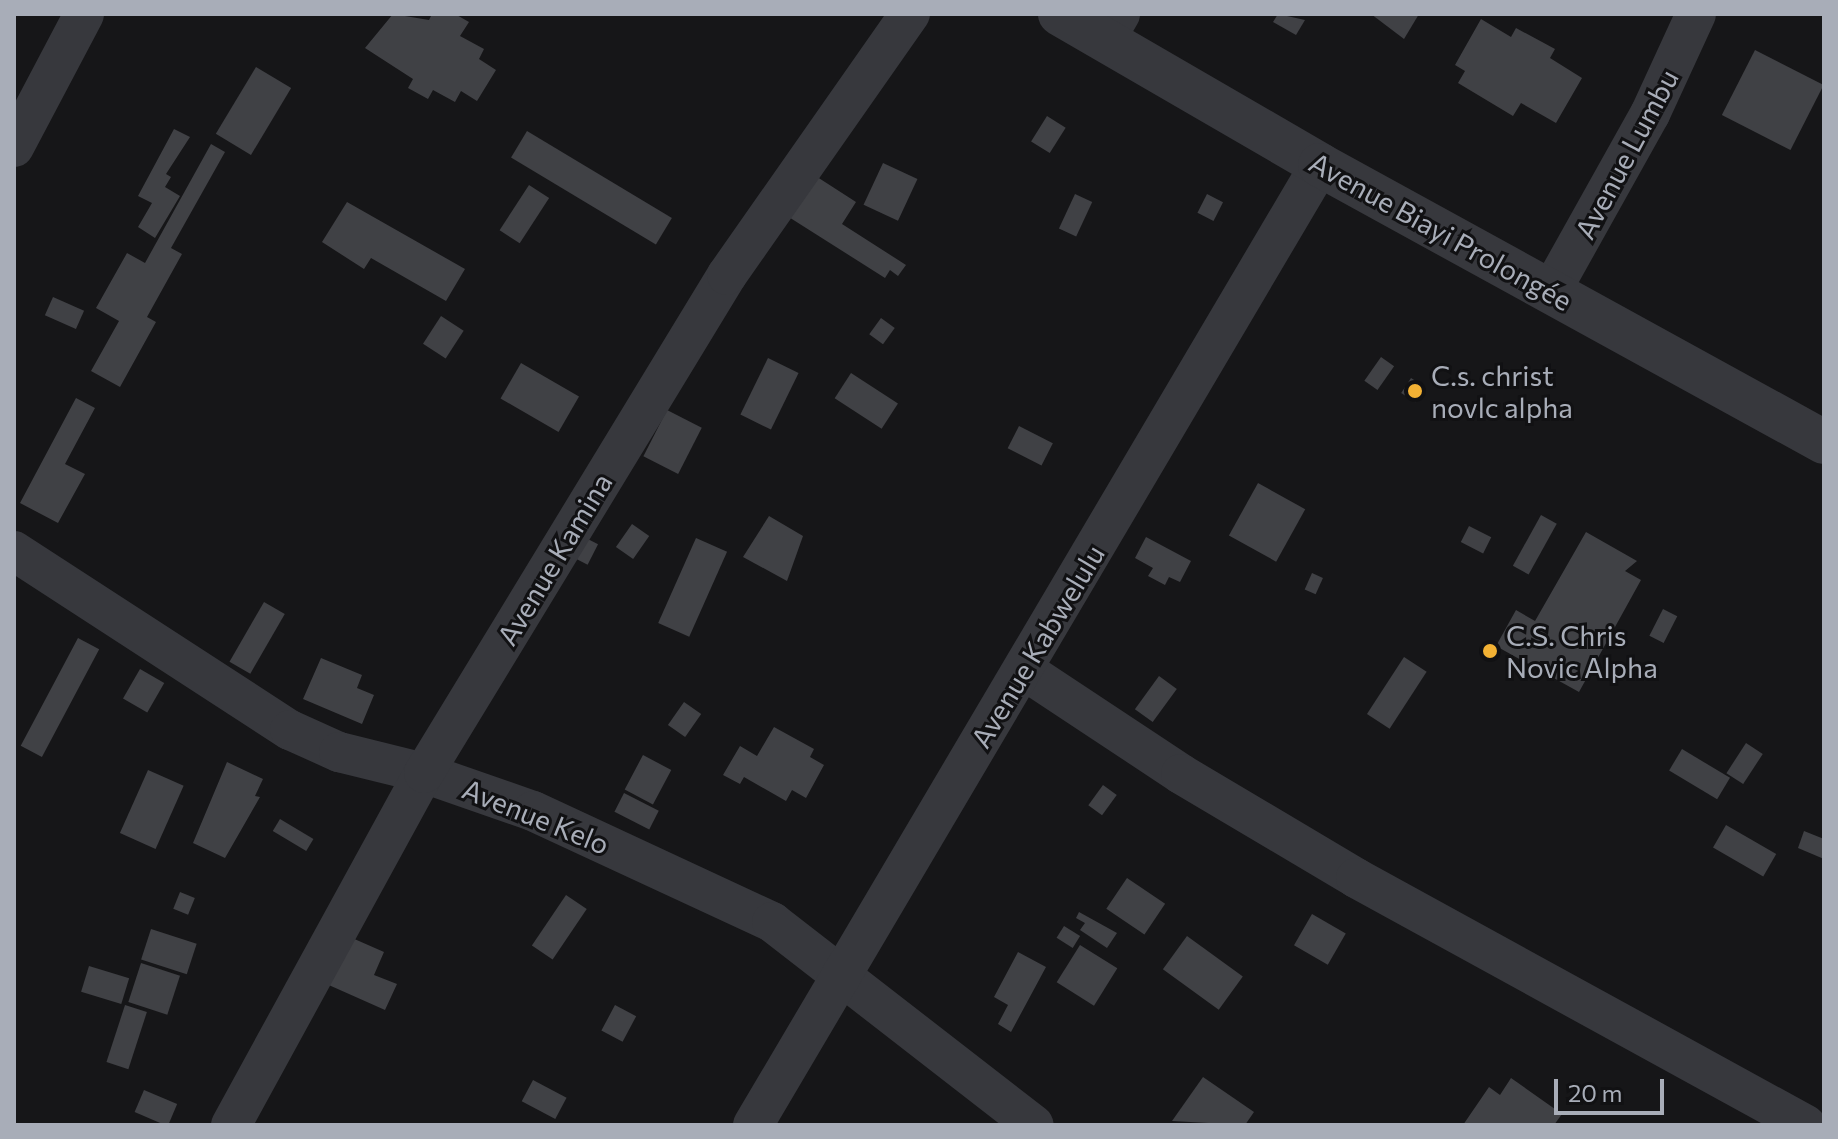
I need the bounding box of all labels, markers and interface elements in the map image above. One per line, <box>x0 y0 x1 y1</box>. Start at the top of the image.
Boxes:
street label: Avenue Lumbu <box>1567 64 1685 244</box>
street label: Avenue Biayi Prolongée <box>1304 145 1578 317</box>
place label: C.s. christ novlc alpha <box>1431 358 1573 424</box>
marker: C.s. christ novlc alpha <box>1406 382 1424 400</box>
street label: Avenue Kamina <box>490 467 618 651</box>
street label: Avenue Kabwelulu <box>963 539 1111 753</box>
place label: C.S. Chris Novic Alpha <box>1506 618 1658 684</box>
marker: C.S. Chris Novic Alpha <box>1481 642 1499 660</box>
street label: Avenue Kelo <box>458 771 614 861</box>
scale bar <box>1558 1063 1668 1113</box>
text: 20 m <box>1568 1078 1622 1107</box>

